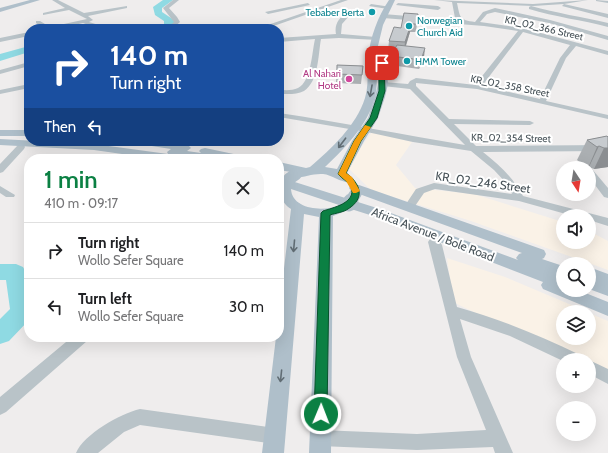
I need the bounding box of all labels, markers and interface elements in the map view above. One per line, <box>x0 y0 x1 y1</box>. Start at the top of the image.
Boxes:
place label: Tebaber Berta <box>305 6 364 19</box>
marker: Tebaber Berta <box>367 7 377 17</box>
street label: KR_02_366 Street <box>504 13 585 43</box>
place label: Norwegian Church Aid <box>417 14 463 39</box>
marker: Norwegian Church Aid <box>404 21 414 31</box>
text: 140 m <box>110 38 188 72</box>
icon: right <box>44 40 96 92</box>
pin <box>365 46 399 80</box>
icon: arrive <box>371 52 393 74</box>
place label: HMM Tower <box>415 55 467 68</box>
marker: HMM Tower <box>402 56 412 66</box>
place label: Al Nahari Hotel <box>303 67 342 92</box>
text: Turn right <box>110 72 181 94</box>
street label: KR_02_358 Street <box>469 72 551 100</box>
marker: Al Nahari Hotel <box>344 74 354 84</box>
one-way arrow <box>366 84 374 97</box>
icon: left <box>84 116 106 138</box>
text: Then <box>44 118 76 136</box>
street label: KR_02_354 Street <box>471 131 552 145</box>
one-way arrow <box>337 138 346 149</box>
north arrow <box>556 161 596 201</box>
map controls <box>556 161 596 441</box>
text: 1 min <box>44 165 98 194</box>
button: close <box>222 167 264 209</box>
street label: KR_02_246 Street <box>434 168 532 196</box>
text: 410 m · 09:17 <box>44 195 118 211</box>
street label: Africa Avenue / Bole Road <box>370 204 496 264</box>
button: sound <box>556 209 596 249</box>
text: Turn right <box>78 234 139 252</box>
one-way arrow <box>290 239 297 252</box>
icon: right <box>44 240 66 262</box>
text: 140 m <box>223 242 264 260</box>
text: Wollo Sefer Square <box>78 252 184 268</box>
button: search <box>556 257 596 297</box>
text: Turn left <box>78 290 132 308</box>
icon: left <box>44 296 66 318</box>
text: 30 m <box>229 298 264 316</box>
button: layers <box>556 305 596 345</box>
text: Wollo Sefer Square <box>78 308 184 324</box>
button: + <box>556 353 596 393</box>
one-way arrow <box>277 369 284 382</box>
position arrow <box>300 393 342 435</box>
button: − <box>556 401 596 441</box>

